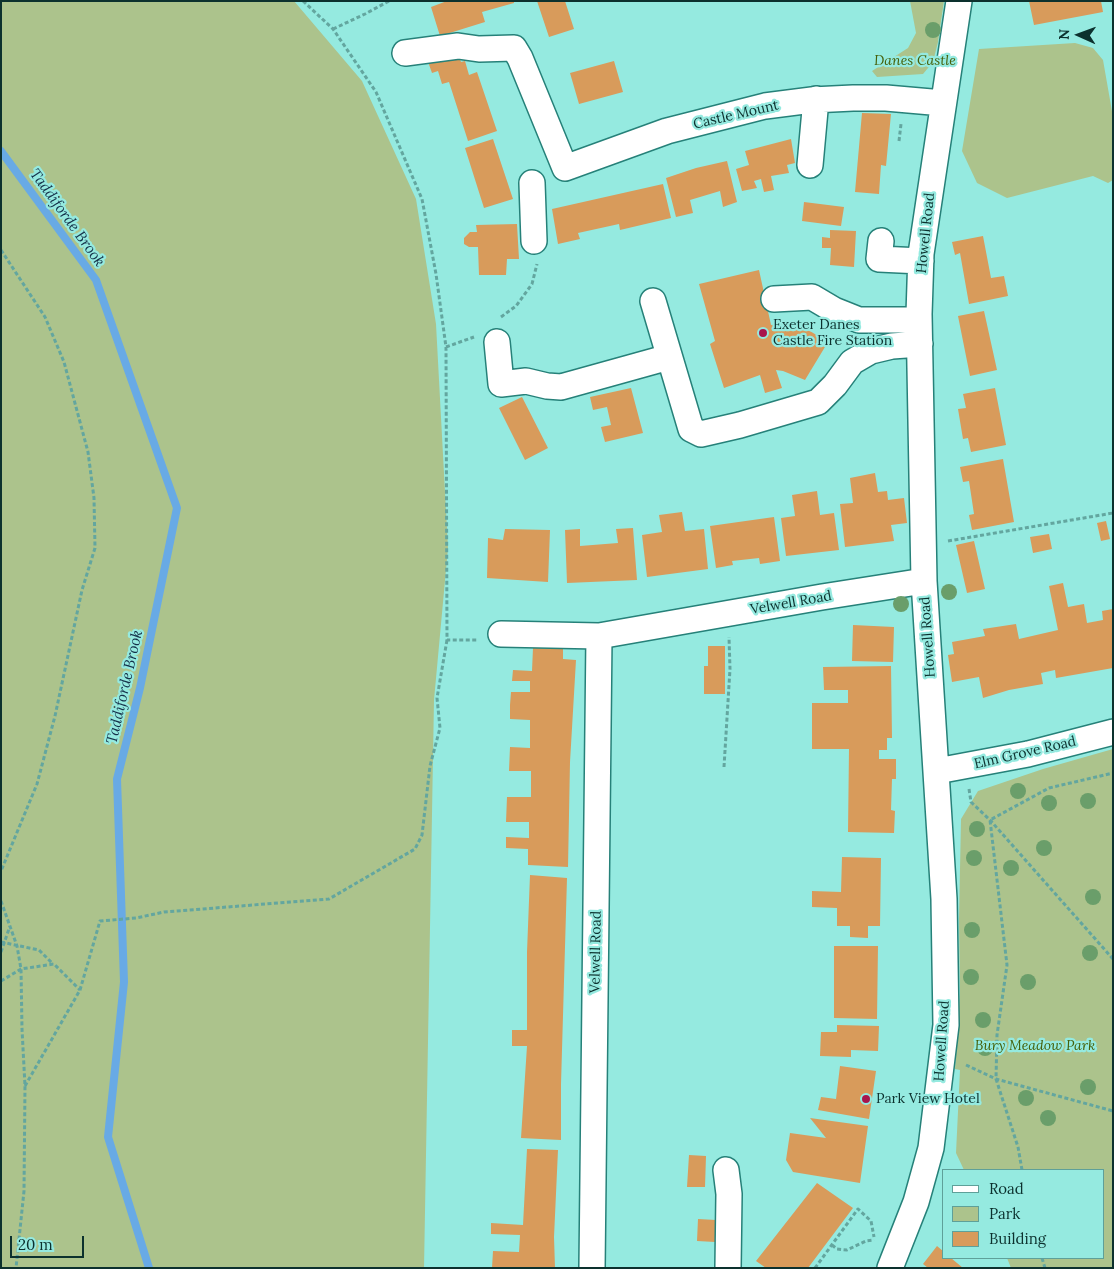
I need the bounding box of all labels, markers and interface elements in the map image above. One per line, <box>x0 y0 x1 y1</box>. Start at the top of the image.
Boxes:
north arrow <box>1054 10 1104 60</box>
text: N <box>1055 29 1073 40</box>
park label: Danes Castle <box>874 53 956 69</box>
street label: Castle Mount <box>692 97 780 133</box>
water label: Taddiforde Brook <box>26 166 108 270</box>
street label: Howell Road <box>913 192 939 274</box>
place label: Exeter Danes Castle Fire Station <box>773 317 892 350</box>
marker: Exeter Danes Castle Fire Station <box>757 327 769 339</box>
street label: Velwell Road <box>749 588 833 618</box>
street label: Howell Road <box>917 596 939 678</box>
water label: Taddiforde Brook <box>103 628 147 746</box>
street label: Elm Grove Road <box>972 733 1078 773</box>
street label: Velwell Road <box>587 911 605 993</box>
street label: Howell Road <box>931 1000 953 1082</box>
park label: Bury Meadow Park <box>975 1038 1095 1054</box>
place label: Park View Hotel <box>876 1091 980 1107</box>
marker: Park View Hotel <box>860 1093 872 1105</box>
legend <box>942 1169 1104 1259</box>
text: Road <box>989 1179 1024 1198</box>
text: Park <box>989 1204 1020 1223</box>
scale bar <box>12 1226 86 1258</box>
text: Building <box>989 1229 1046 1248</box>
text: 20 m <box>18 1235 53 1254</box>

